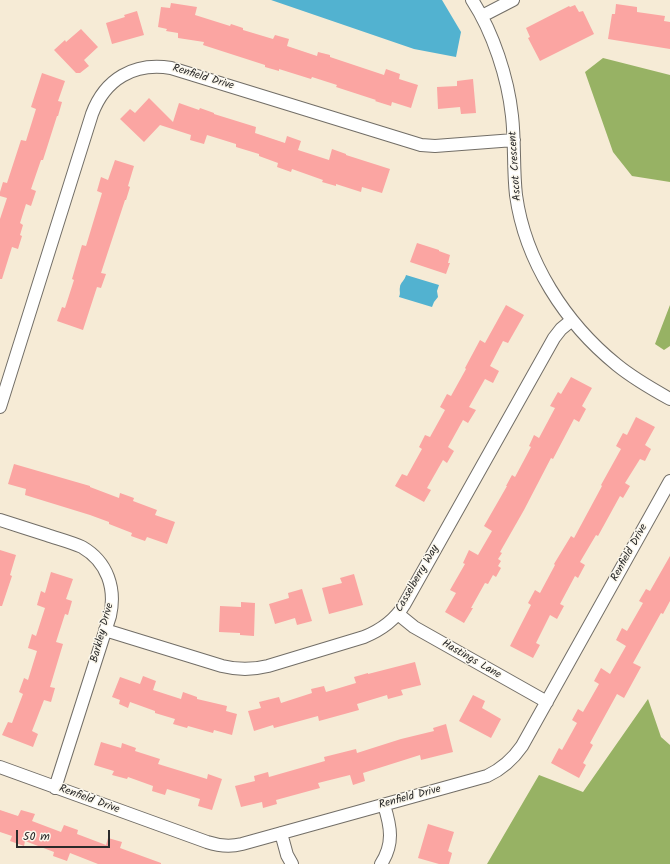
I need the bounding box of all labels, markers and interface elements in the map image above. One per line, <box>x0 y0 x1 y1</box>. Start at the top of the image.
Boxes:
street label: Renfield Drive <box>171 62 235 94</box>
street label: Ascot Crescent <box>507 131 525 201</box>
street label: Renfield Drive <box>609 522 651 584</box>
street label: Casselberry Way <box>393 543 443 615</box>
street label: Barkley Drive <box>89 602 117 664</box>
street label: Hastings Lane <box>439 638 503 682</box>
street label: Renfield Drive <box>57 783 121 817</box>
street label: Renfield Drive <box>378 783 442 813</box>
scale bar <box>18 822 112 848</box>
text: 50 m <box>23 827 50 846</box>

